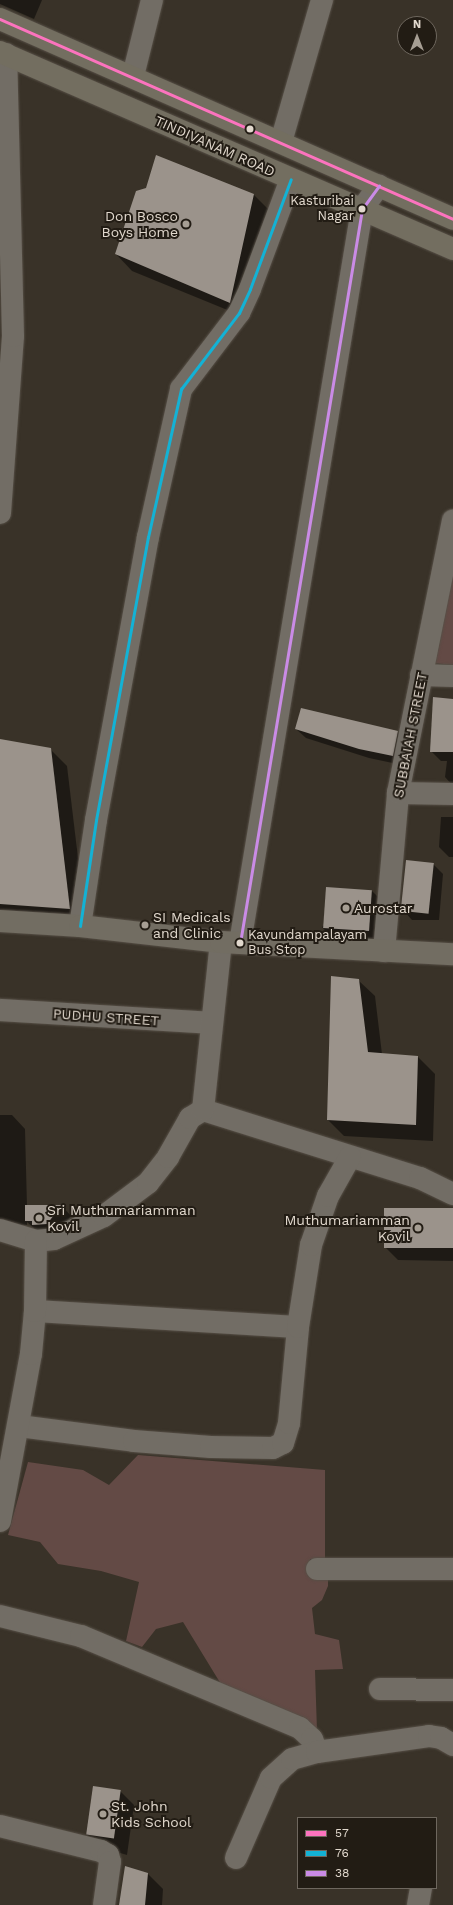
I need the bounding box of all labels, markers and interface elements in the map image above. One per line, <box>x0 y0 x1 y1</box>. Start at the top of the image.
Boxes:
north arrow <box>397 16 437 56</box>
text: N <box>413 18 421 31</box>
street label: TINDIVANAM ROAD <box>152 112 278 180</box>
unlabelled marker <box>245 124 255 134</box>
place label: Kasturibai Nagar <box>290 194 354 225</box>
marker: Kasturibai Nagar <box>357 204 367 214</box>
place label: Don Bosco Boys Home <box>101 208 178 240</box>
marker: Don Bosco Boys Home <box>181 219 191 229</box>
street label: SUBBAIAH STREET <box>390 671 430 799</box>
place label: Aurostar <box>354 900 413 916</box>
marker: Aurostar <box>341 903 351 913</box>
place label: SI Medicals and Clinic <box>153 909 231 942</box>
marker: SI Medicals and Clinic <box>140 920 150 930</box>
place label: Kavundampalayam Bus Stop <box>248 928 367 959</box>
marker: Kavundampalayam Bus Stop <box>235 938 245 948</box>
street label: PUDHU STREET <box>52 1005 160 1029</box>
place label: Sri Muthumariamman Kovil <box>47 1202 196 1234</box>
place label: Muthumariamman Kovil <box>284 1212 410 1244</box>
marker: Sri Muthumariamman Kovil <box>34 1213 44 1223</box>
marker: Muthumariamman Kovil <box>413 1223 423 1233</box>
place label: St. John Kids School <box>111 1798 191 1830</box>
marker: St. John Kids School <box>98 1809 108 1819</box>
legend <box>297 1817 437 1889</box>
text: 57 <box>335 1826 349 1840</box>
text: 76 <box>335 1846 349 1860</box>
text: 38 <box>335 1866 349 1880</box>

